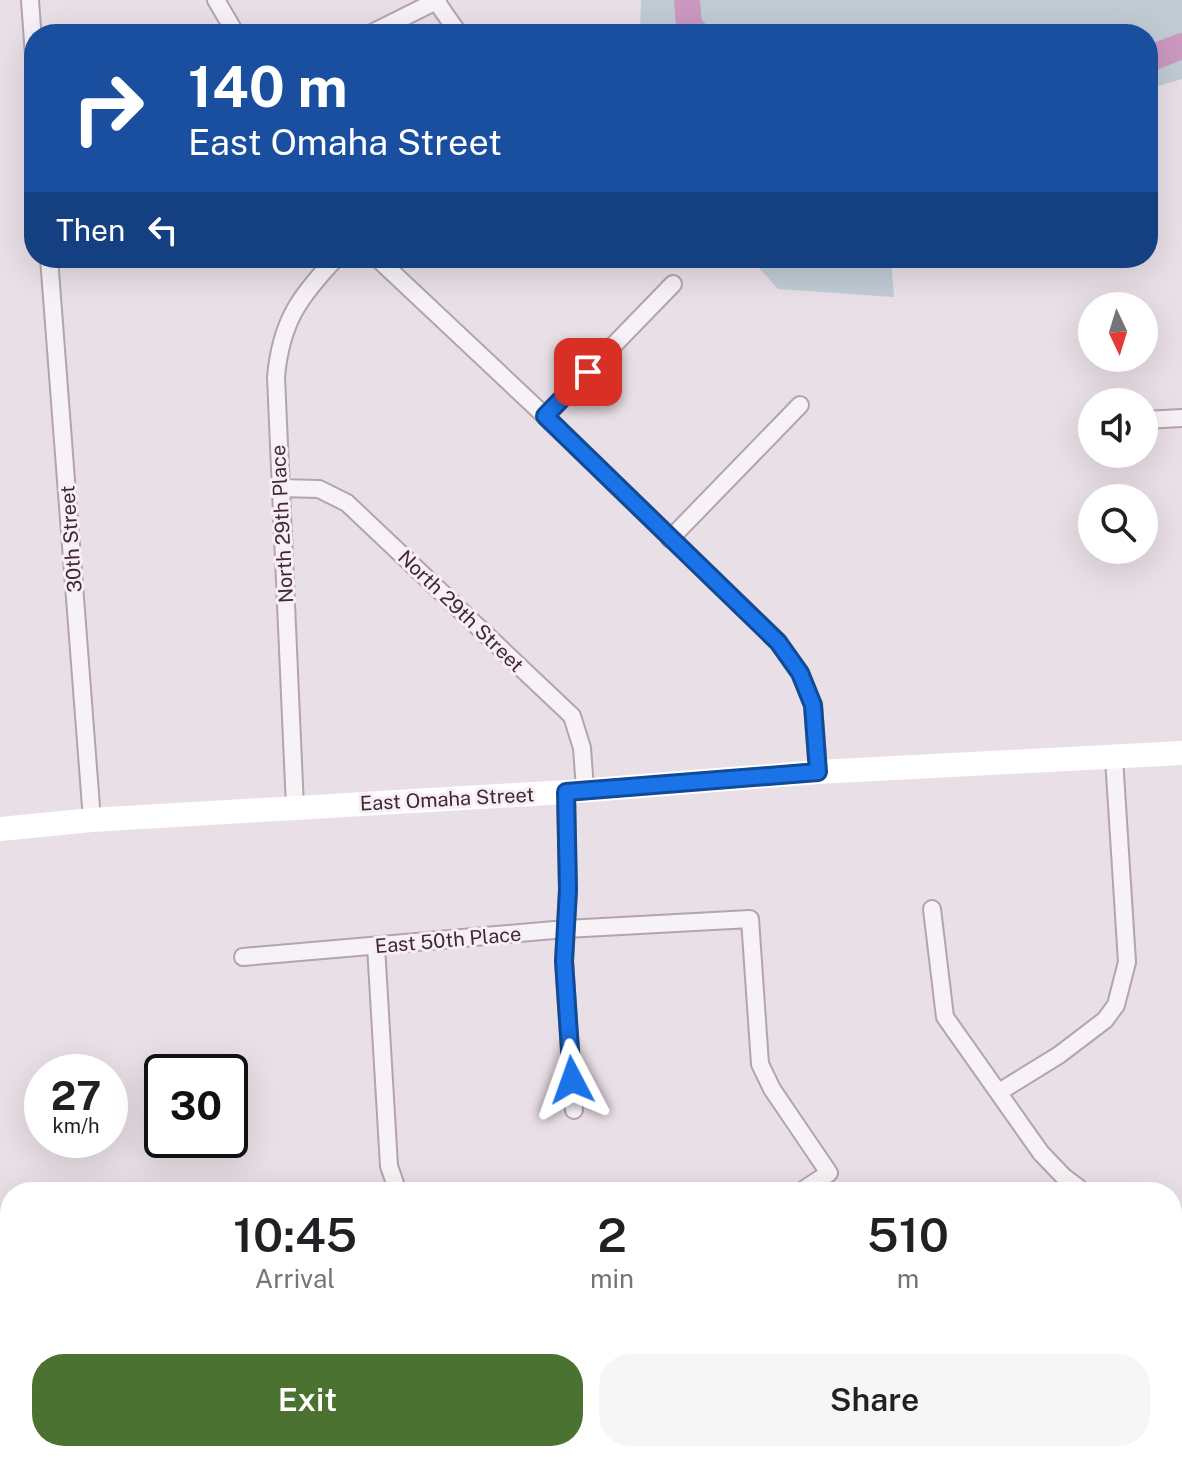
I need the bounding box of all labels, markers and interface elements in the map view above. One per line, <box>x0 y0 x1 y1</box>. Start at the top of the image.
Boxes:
text: 140 m <box>188 54 348 120</box>
icon: right <box>56 56 160 160</box>
text: East Omaha Street <box>188 121 502 163</box>
icon: left <box>141 208 185 252</box>
text: Then <box>56 212 125 248</box>
north arrow <box>1078 292 1158 372</box>
map controls <box>1078 292 1158 564</box>
pin <box>554 338 622 406</box>
icon: arrive <box>566 350 610 394</box>
button: sound <box>1078 388 1158 468</box>
street label: North 29th Place <box>266 444 298 604</box>
button: search <box>1078 484 1158 564</box>
street label: 30th Street <box>55 485 87 593</box>
street label: North 29th Street <box>393 545 529 677</box>
street label: East Omaha Street <box>359 782 535 816</box>
street label: East 50th Place <box>374 922 522 958</box>
position arrow <box>530 1038 614 1122</box>
speed limit sign: 30 <box>144 1054 248 1158</box>
text: 27 <box>51 1072 101 1119</box>
text: km/h <box>52 1114 100 1138</box>
text: 10:45 <box>233 1206 357 1263</box>
text: 2 <box>597 1206 627 1263</box>
text: 510 <box>867 1206 949 1263</box>
text: Arrival <box>255 1263 335 1294</box>
text: min <box>590 1263 634 1294</box>
text: m <box>897 1263 919 1294</box>
button: Exit <box>32 1354 583 1446</box>
button: Share <box>599 1354 1150 1446</box>

